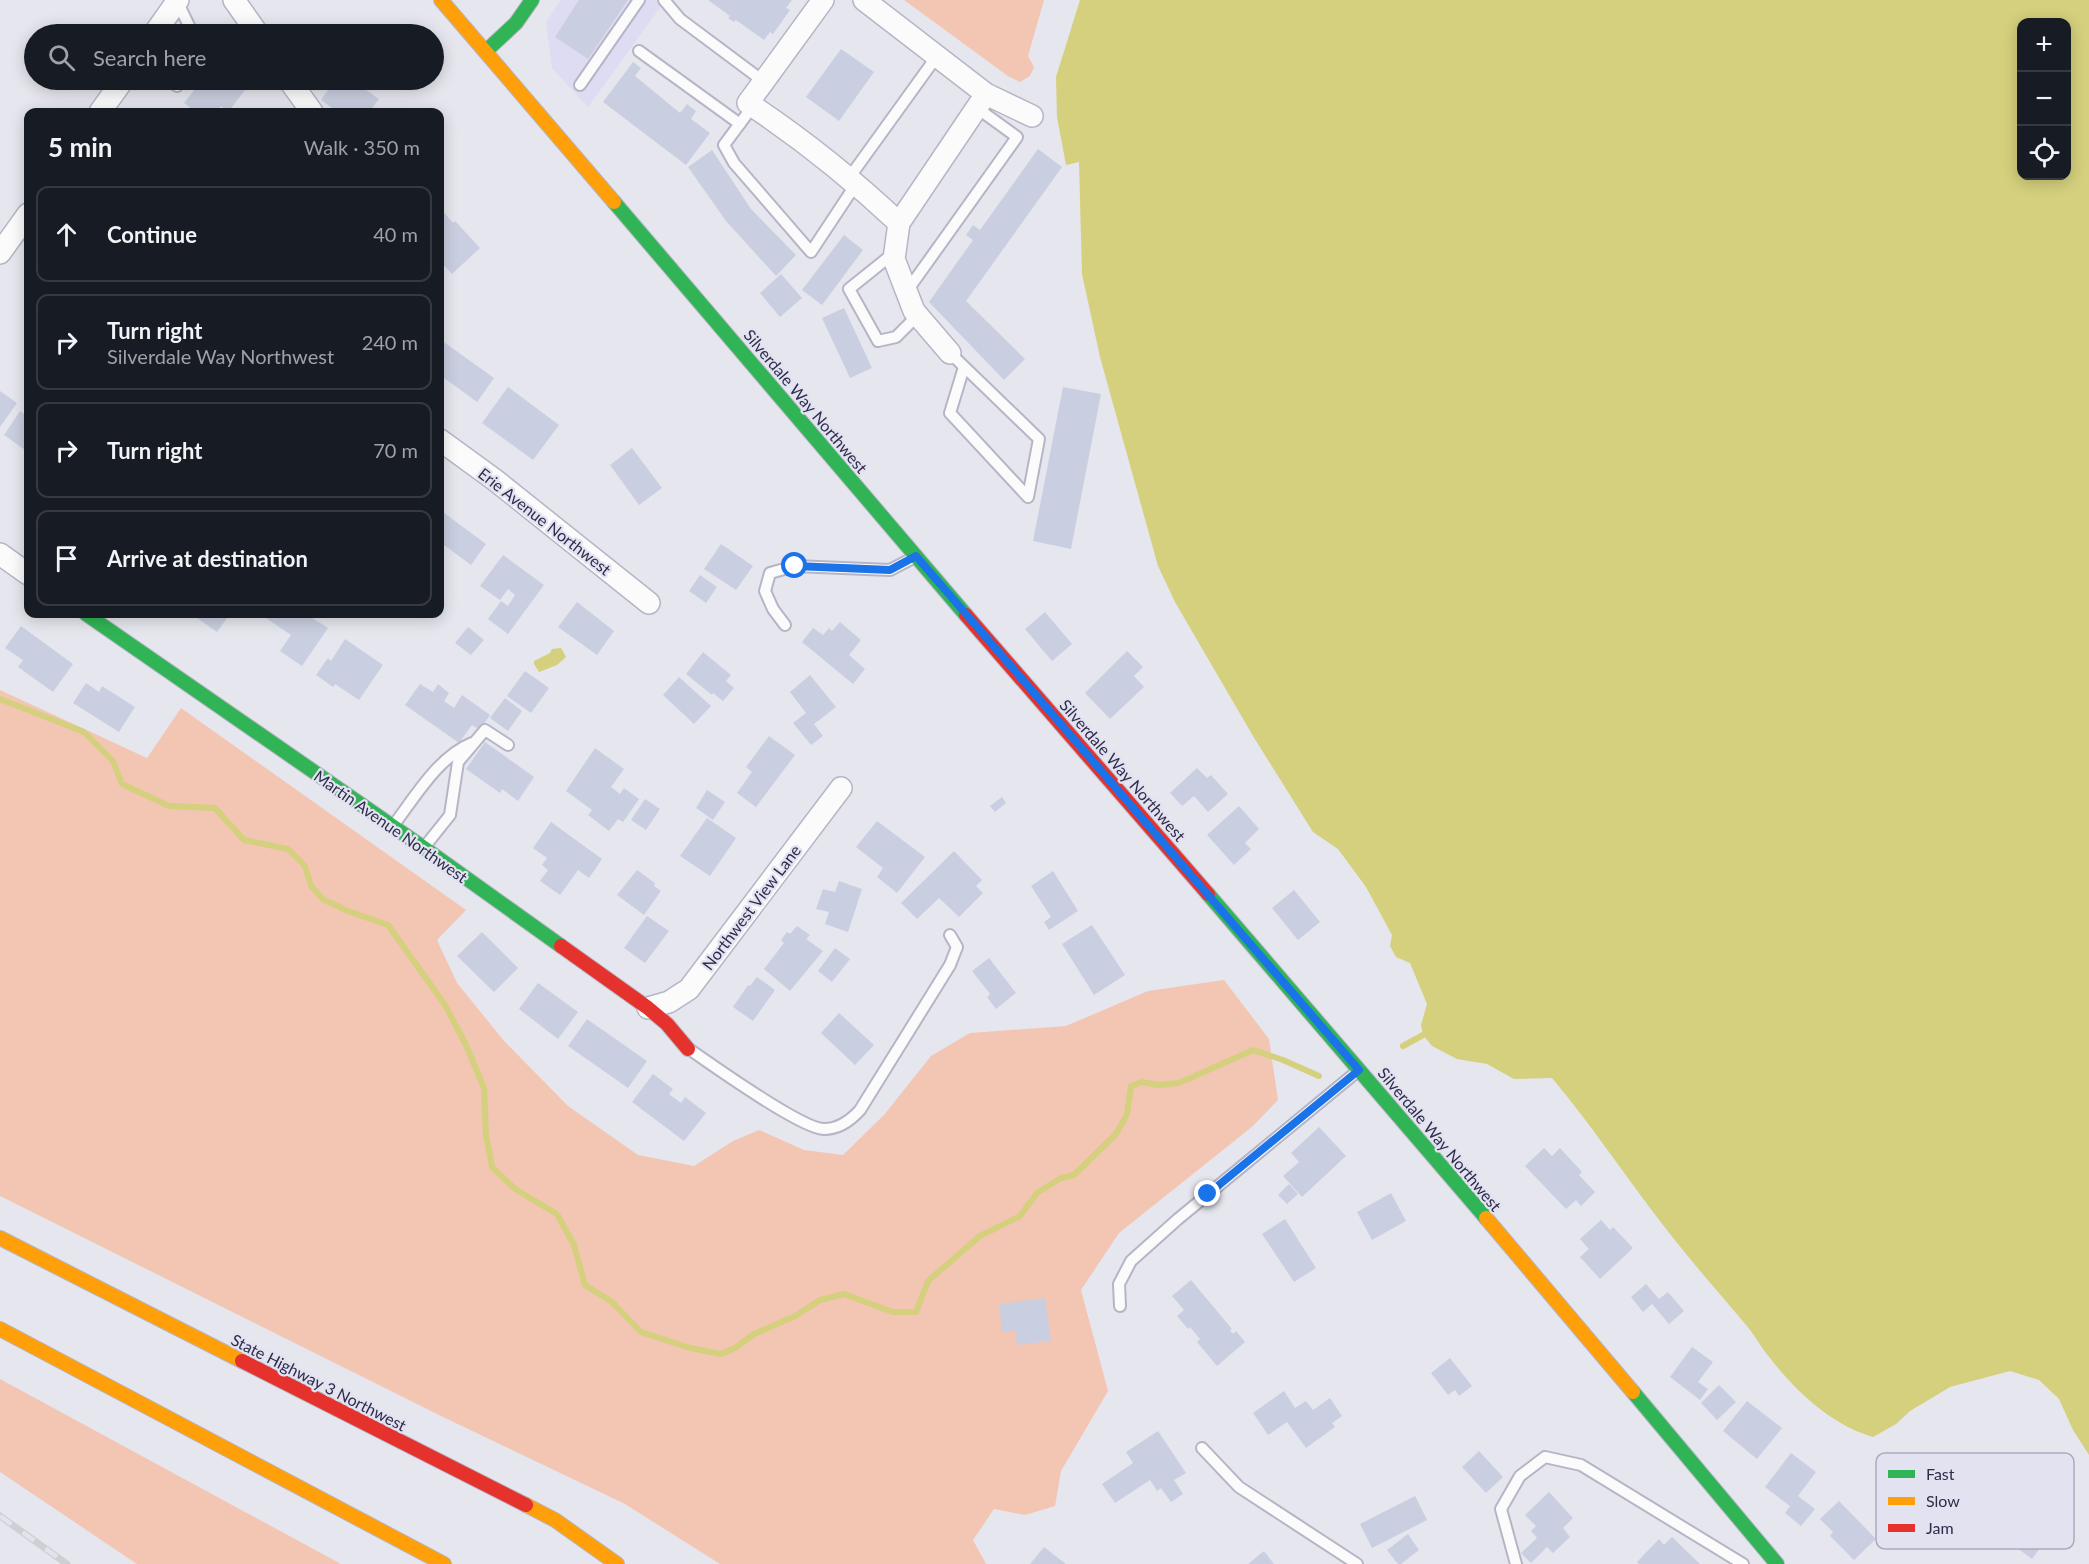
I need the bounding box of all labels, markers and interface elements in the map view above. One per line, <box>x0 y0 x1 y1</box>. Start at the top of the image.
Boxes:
map controls <box>2017 18 2071 180</box>
button: + <box>2017 18 2071 72</box>
search box <box>24 24 444 90</box>
icon: search <box>45 41 78 74</box>
text: Search here <box>93 44 206 71</box>
button: − <box>2017 72 2071 126</box>
button: locate <box>2017 126 2071 180</box>
text: 5 min <box>48 131 112 163</box>
text: Walk · 350 m <box>304 135 420 159</box>
icon: ahead <box>50 218 83 251</box>
text: Continue <box>107 221 197 248</box>
text: 40 m <box>373 222 418 246</box>
text: Turn right <box>107 317 202 344</box>
street label: Silverdale Way Northwest <box>740 325 872 477</box>
icon: right <box>50 326 83 359</box>
text: 240 m <box>362 330 418 354</box>
text: Silverdale Way Northwest <box>107 344 334 368</box>
icon: right <box>50 434 83 467</box>
text: Turn right <box>107 437 202 464</box>
text: 70 m <box>373 438 418 462</box>
street label: Erie Avenue Northwest <box>475 463 615 579</box>
icon: arrive <box>50 542 83 575</box>
text: Arrive at destination <box>107 545 308 572</box>
route start <box>781 552 807 578</box>
street label: Silverdale Way Northwest <box>1056 695 1190 845</box>
street label: Martin Avenue Northwest <box>311 766 472 886</box>
street label: Northwest View Lane <box>698 841 804 973</box>
street label: Silverdale Way Northwest <box>1374 1063 1506 1215</box>
route end <box>1194 1180 1220 1206</box>
street label: State Highway 3 Northwest <box>228 1330 410 1435</box>
legend <box>1876 1453 2074 1549</box>
text: Fast <box>1926 1464 1955 1483</box>
text: Slow <box>1926 1491 1960 1510</box>
text: Jam <box>1926 1518 1954 1537</box>

